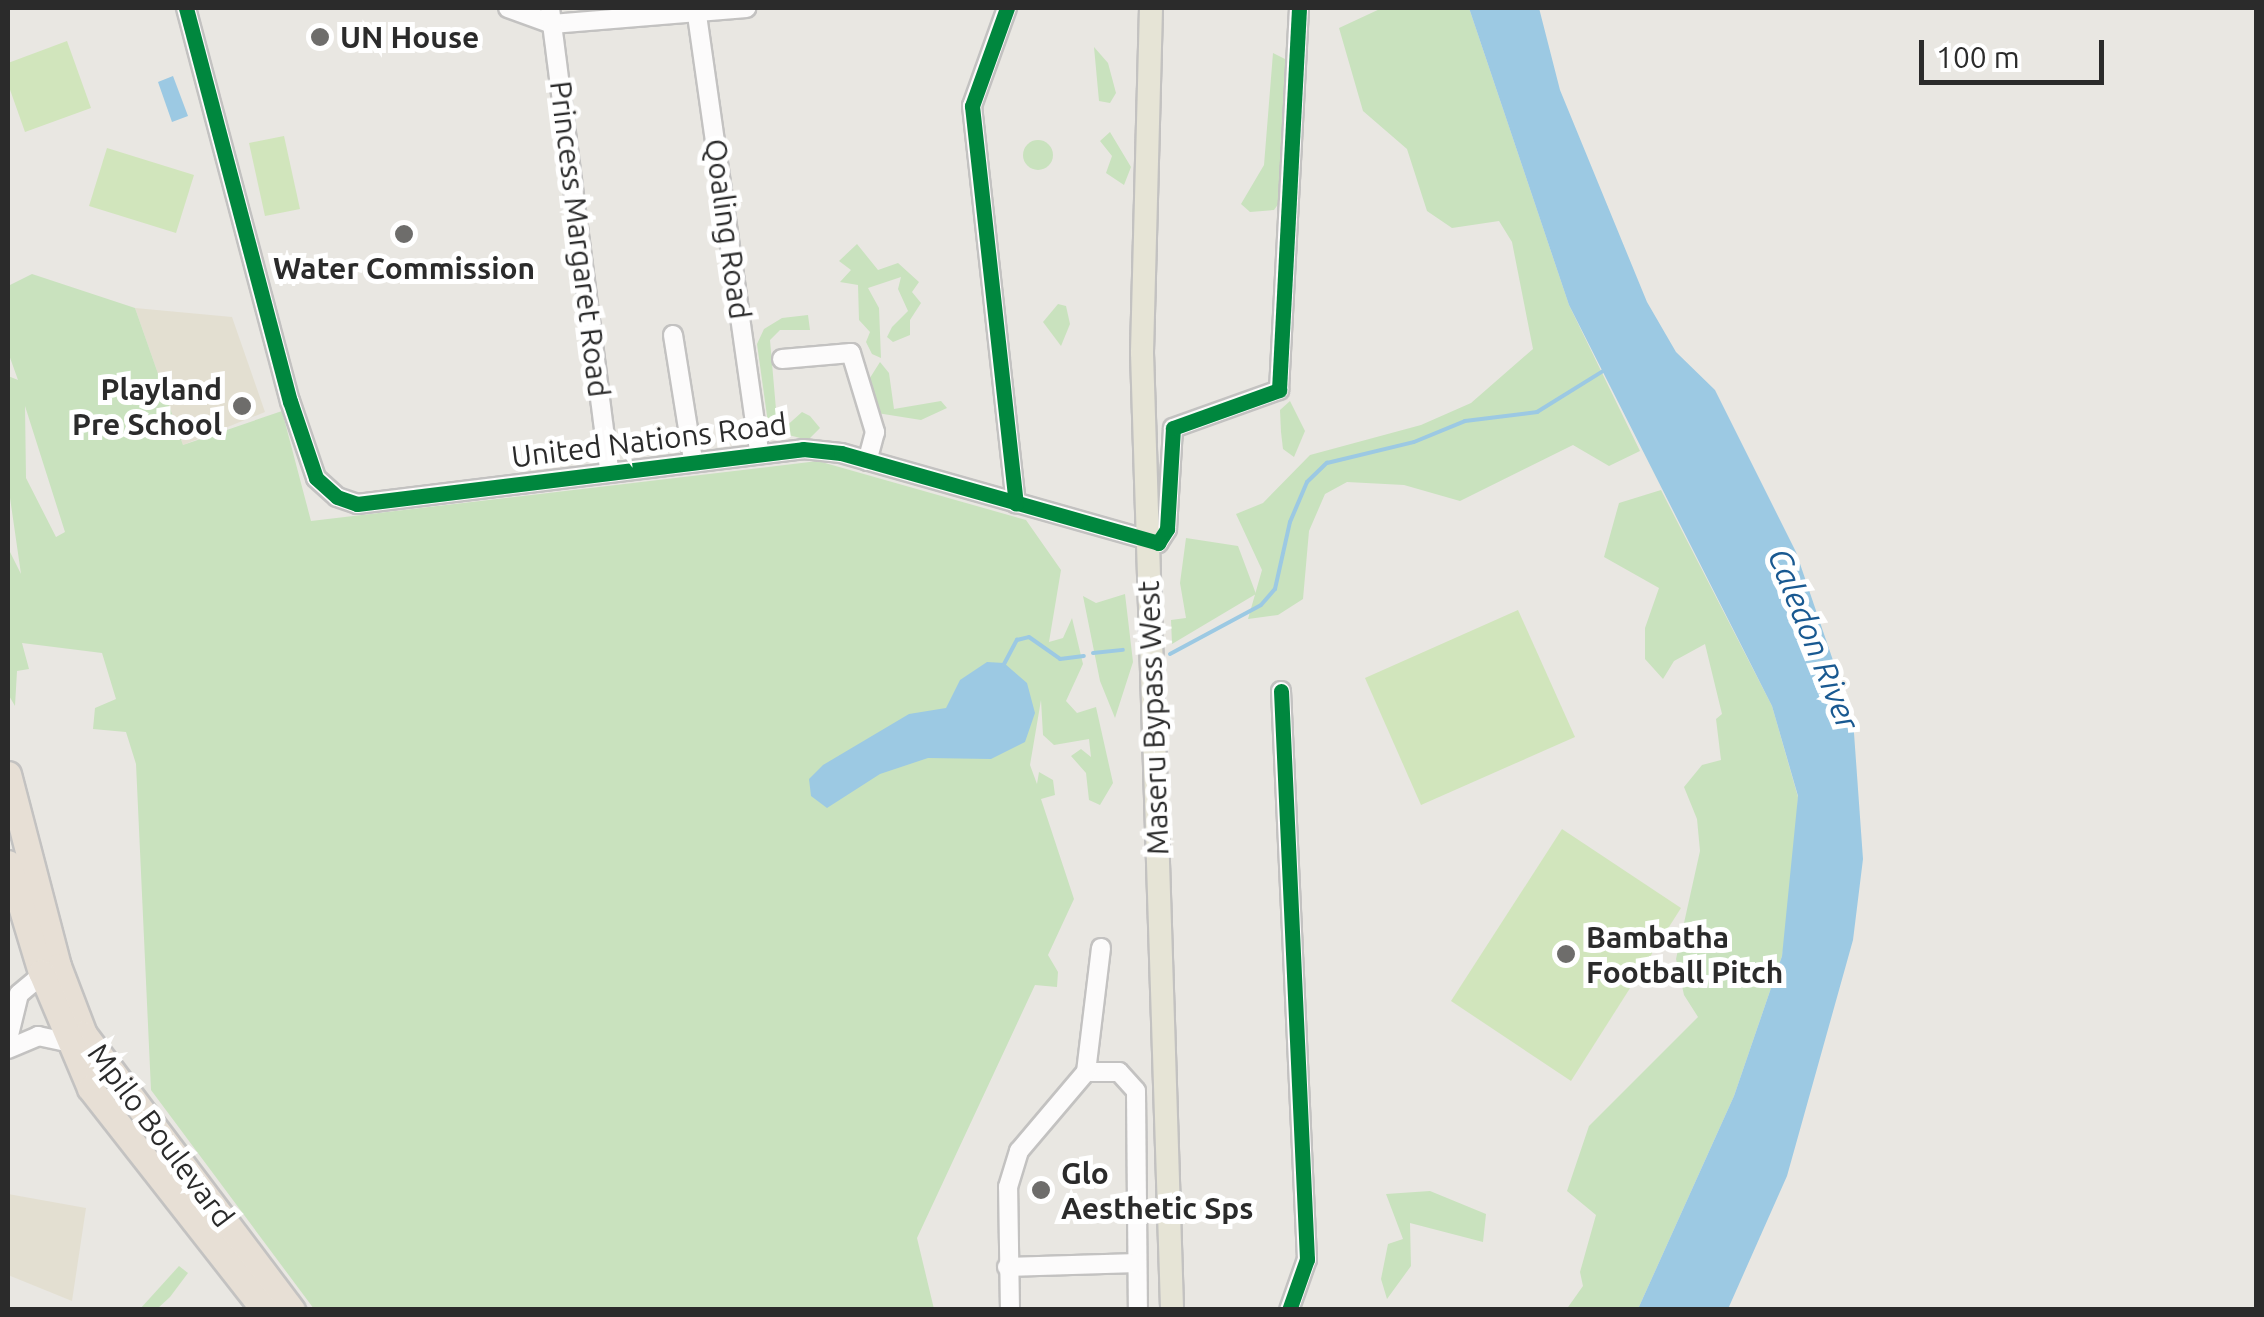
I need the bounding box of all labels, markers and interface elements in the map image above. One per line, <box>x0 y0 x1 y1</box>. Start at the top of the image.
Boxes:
place label: UN House <box>340 19 479 55</box>
scale bar <box>1924 20 2109 82</box>
marker: UN House <box>309 26 331 48</box>
text: 100 m <box>1936 40 2020 74</box>
street label: Princess Margaret Road <box>543 79 617 399</box>
street label: Qoaling Road <box>698 136 758 322</box>
marker: Water Commission <box>393 223 415 245</box>
place label: Water Commission <box>273 250 535 286</box>
place label: Playland Pre School <box>72 371 222 442</box>
marker: Playland Pre School <box>231 395 253 417</box>
street label: United Nations Road <box>509 405 789 475</box>
water label: Caledon River <box>1760 542 1868 736</box>
street label: Maseru Bypass West <box>1130 580 1176 856</box>
place label: Bambatha Football Pitch <box>1586 919 1783 990</box>
marker: Bambatha Football Pitch <box>1555 943 1577 965</box>
street label: Mpilo Boulevard <box>80 1036 242 1234</box>
place label: Glo Aesthetic Sps <box>1061 1155 1253 1226</box>
marker: Glo Aesthetic Sps <box>1030 1179 1052 1201</box>

